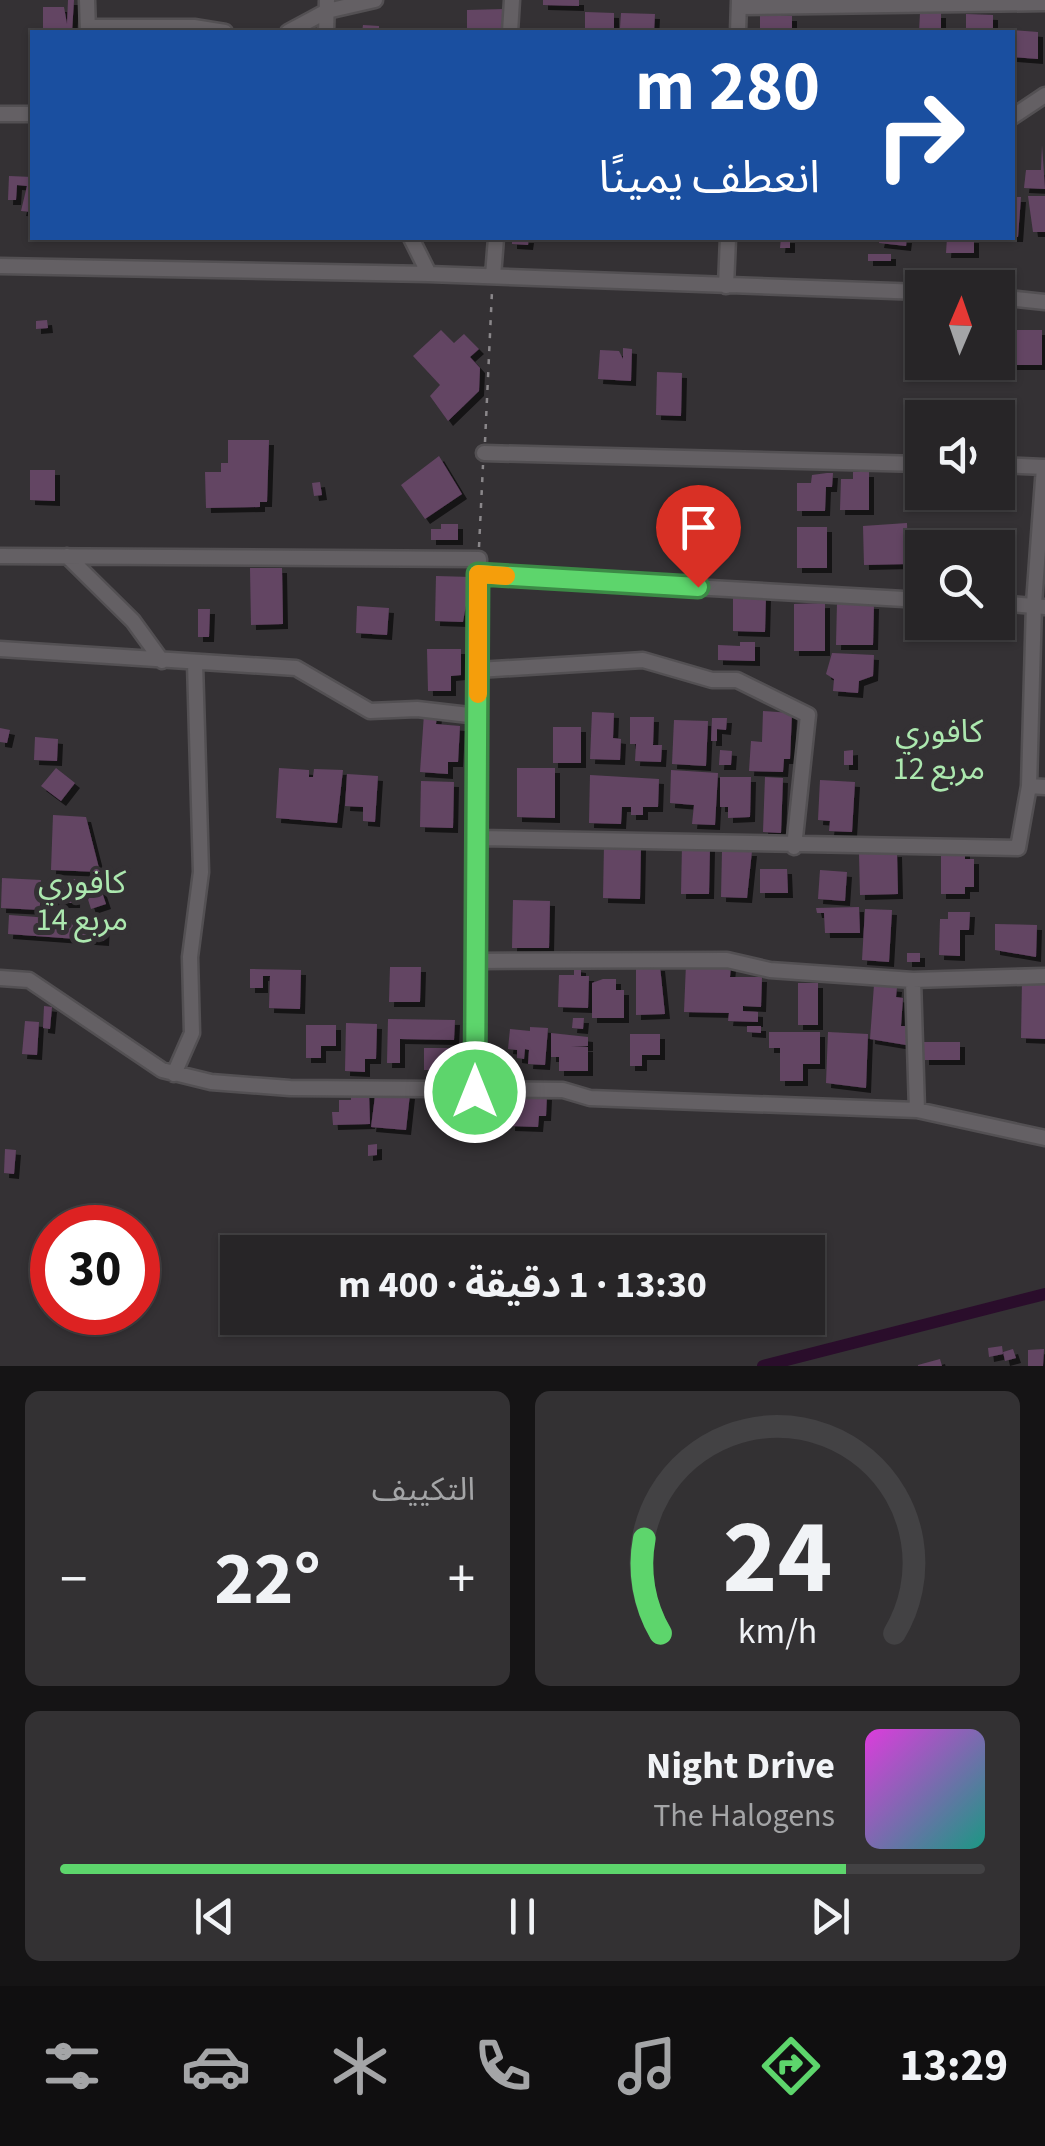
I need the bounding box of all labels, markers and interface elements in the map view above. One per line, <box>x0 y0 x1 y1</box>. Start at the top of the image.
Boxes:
text: 280 m <box>635 37 820 137</box>
icon: right <box>855 70 985 200</box>
text: انعطف يمينًا <box>599 146 820 210</box>
north arrow <box>905 270 1015 380</box>
map controls <box>905 270 1015 640</box>
button: sound <box>905 400 1015 510</box>
pin <box>656 485 741 588</box>
icon: arrive <box>671 500 726 555</box>
button: search <box>905 530 1015 640</box>
district label: كافوري مربع 12 <box>893 709 985 792</box>
district label: كافوري مربع 14 <box>36 860 128 943</box>
position arrow <box>423 1040 527 1144</box>
speed limit sign: 30 <box>30 1205 160 1335</box>
text: 13:30 · 1 دقيقة · 400 m <box>338 1258 707 1312</box>
text: التكييف <box>372 1467 475 1513</box>
text: 24 <box>723 1485 832 1633</box>
text: 22° <box>214 1526 321 1633</box>
text: − <box>60 1541 87 1619</box>
text: + <box>448 1541 475 1619</box>
text: km/h <box>738 1606 817 1657</box>
text: Night Drive <box>646 1739 835 1793</box>
text: The Halogens <box>653 1793 835 1839</box>
icon: previous <box>187 1889 242 1944</box>
icon: pause <box>495 1889 550 1944</box>
icon: next <box>803 1889 858 1944</box>
icon: filters <box>37 2031 107 2101</box>
icon: car <box>181 2031 251 2101</box>
icon: climate <box>325 2031 395 2101</box>
icon: phone <box>468 2031 538 2101</box>
icon: music <box>612 2031 682 2101</box>
icon: directions <box>756 2031 826 2101</box>
text: 13:29 <box>900 2034 1008 2098</box>

